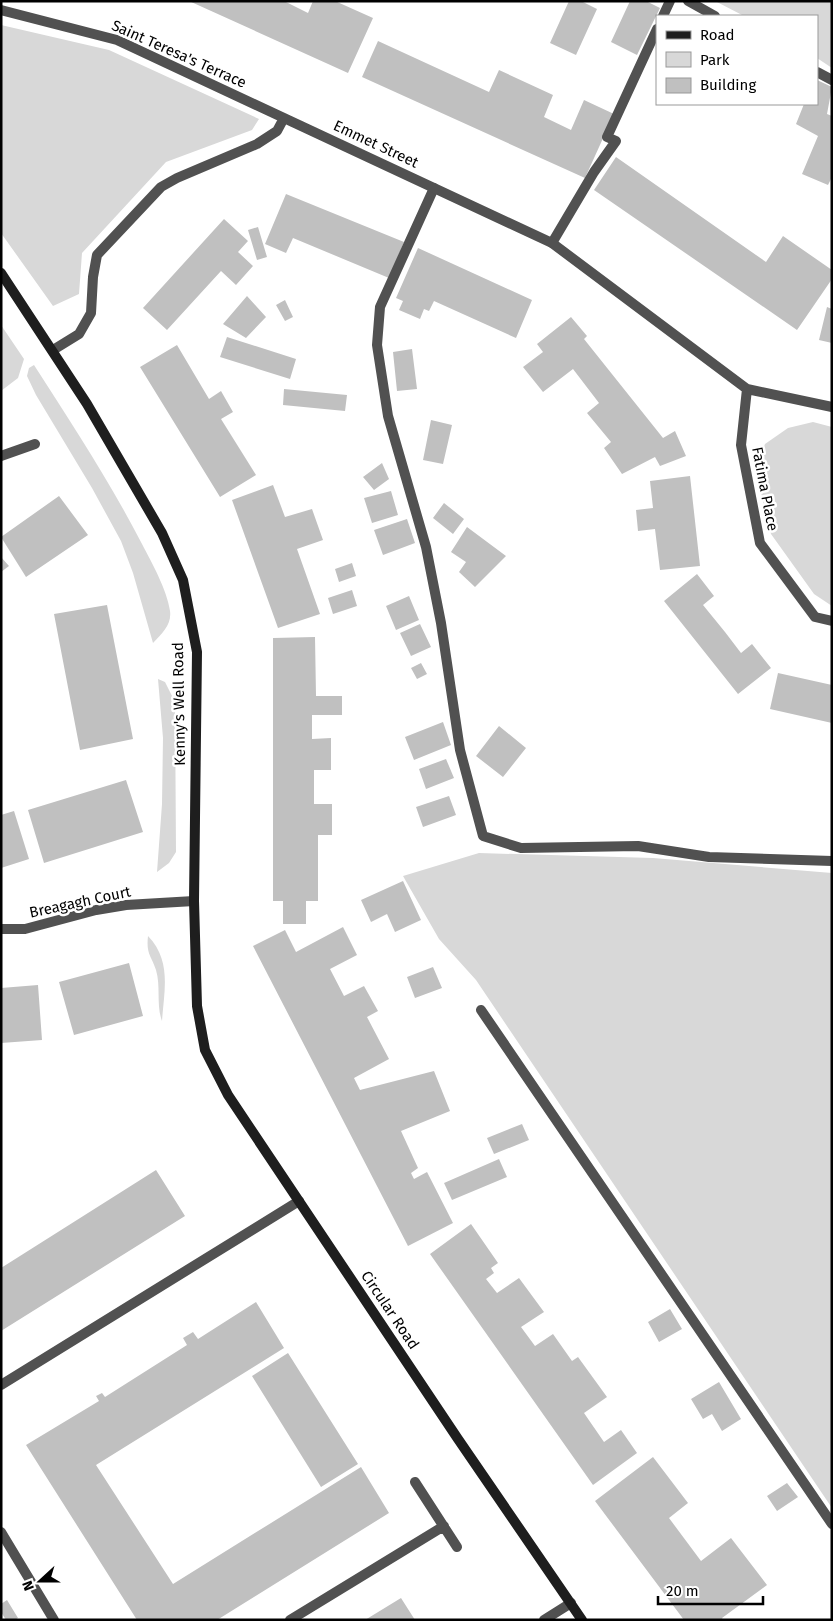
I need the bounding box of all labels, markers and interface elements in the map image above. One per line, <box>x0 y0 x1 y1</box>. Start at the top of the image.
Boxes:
legend <box>656 15 818 105</box>
street label: Saint Teresa's Terrace <box>109 16 249 92</box>
text: Road <box>700 26 735 44</box>
text: Park <box>700 51 730 69</box>
text: Building <box>700 76 756 94</box>
street label: Emmet Street <box>331 116 422 172</box>
street label: Fatima Place <box>748 445 782 533</box>
street label: Kenny's Well Road <box>169 642 189 766</box>
street label: Breagagh Court <box>28 882 133 922</box>
street label: Circular Road <box>357 1267 423 1353</box>
north arrow <box>15 1556 65 1606</box>
scale bar <box>658 1574 763 1606</box>
text: N <box>19 1578 38 1593</box>
text: 20 m <box>666 1582 699 1600</box>

